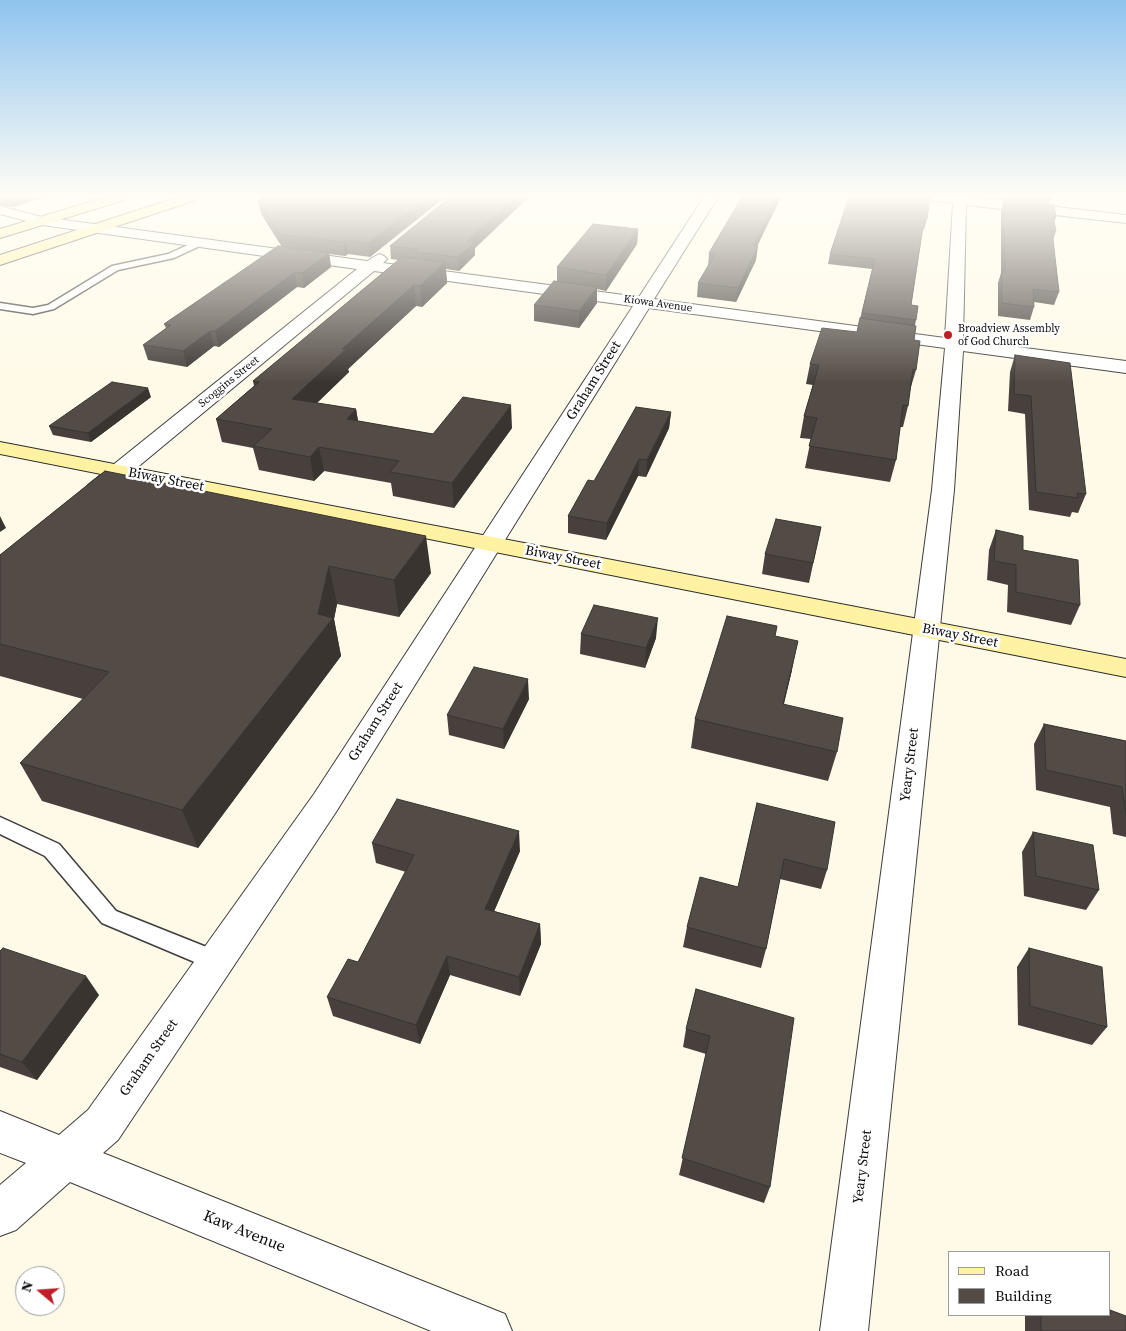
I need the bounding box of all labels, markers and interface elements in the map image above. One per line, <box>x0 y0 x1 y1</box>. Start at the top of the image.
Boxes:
street label: Kiowa Avenue <box>623 293 693 315</box>
place label: Broadview Assembly of God Church <box>958 322 1060 348</box>
marker: Broadview Assembly of God Church <box>942 329 954 341</box>
street label: Graham Street <box>563 338 625 424</box>
street label: Scoggins Street <box>196 354 262 410</box>
street label: Biway Street <box>127 464 205 496</box>
street label: Biway Street <box>524 542 602 574</box>
street label: Biway Street <box>921 620 999 652</box>
street label: Graham Street <box>345 679 407 765</box>
street label: Yeary Street <box>897 727 923 803</box>
street label: Graham Street <box>116 1016 182 1100</box>
street label: Yeary Street <box>850 1129 876 1205</box>
street label: Kaw Avenue <box>200 1207 288 1257</box>
legend <box>948 1251 1111 1316</box>
text: Road <box>995 1260 1029 1281</box>
north arrow <box>15 1266 65 1316</box>
text: N <box>16 1279 38 1295</box>
text: Building <box>995 1285 1052 1306</box>

